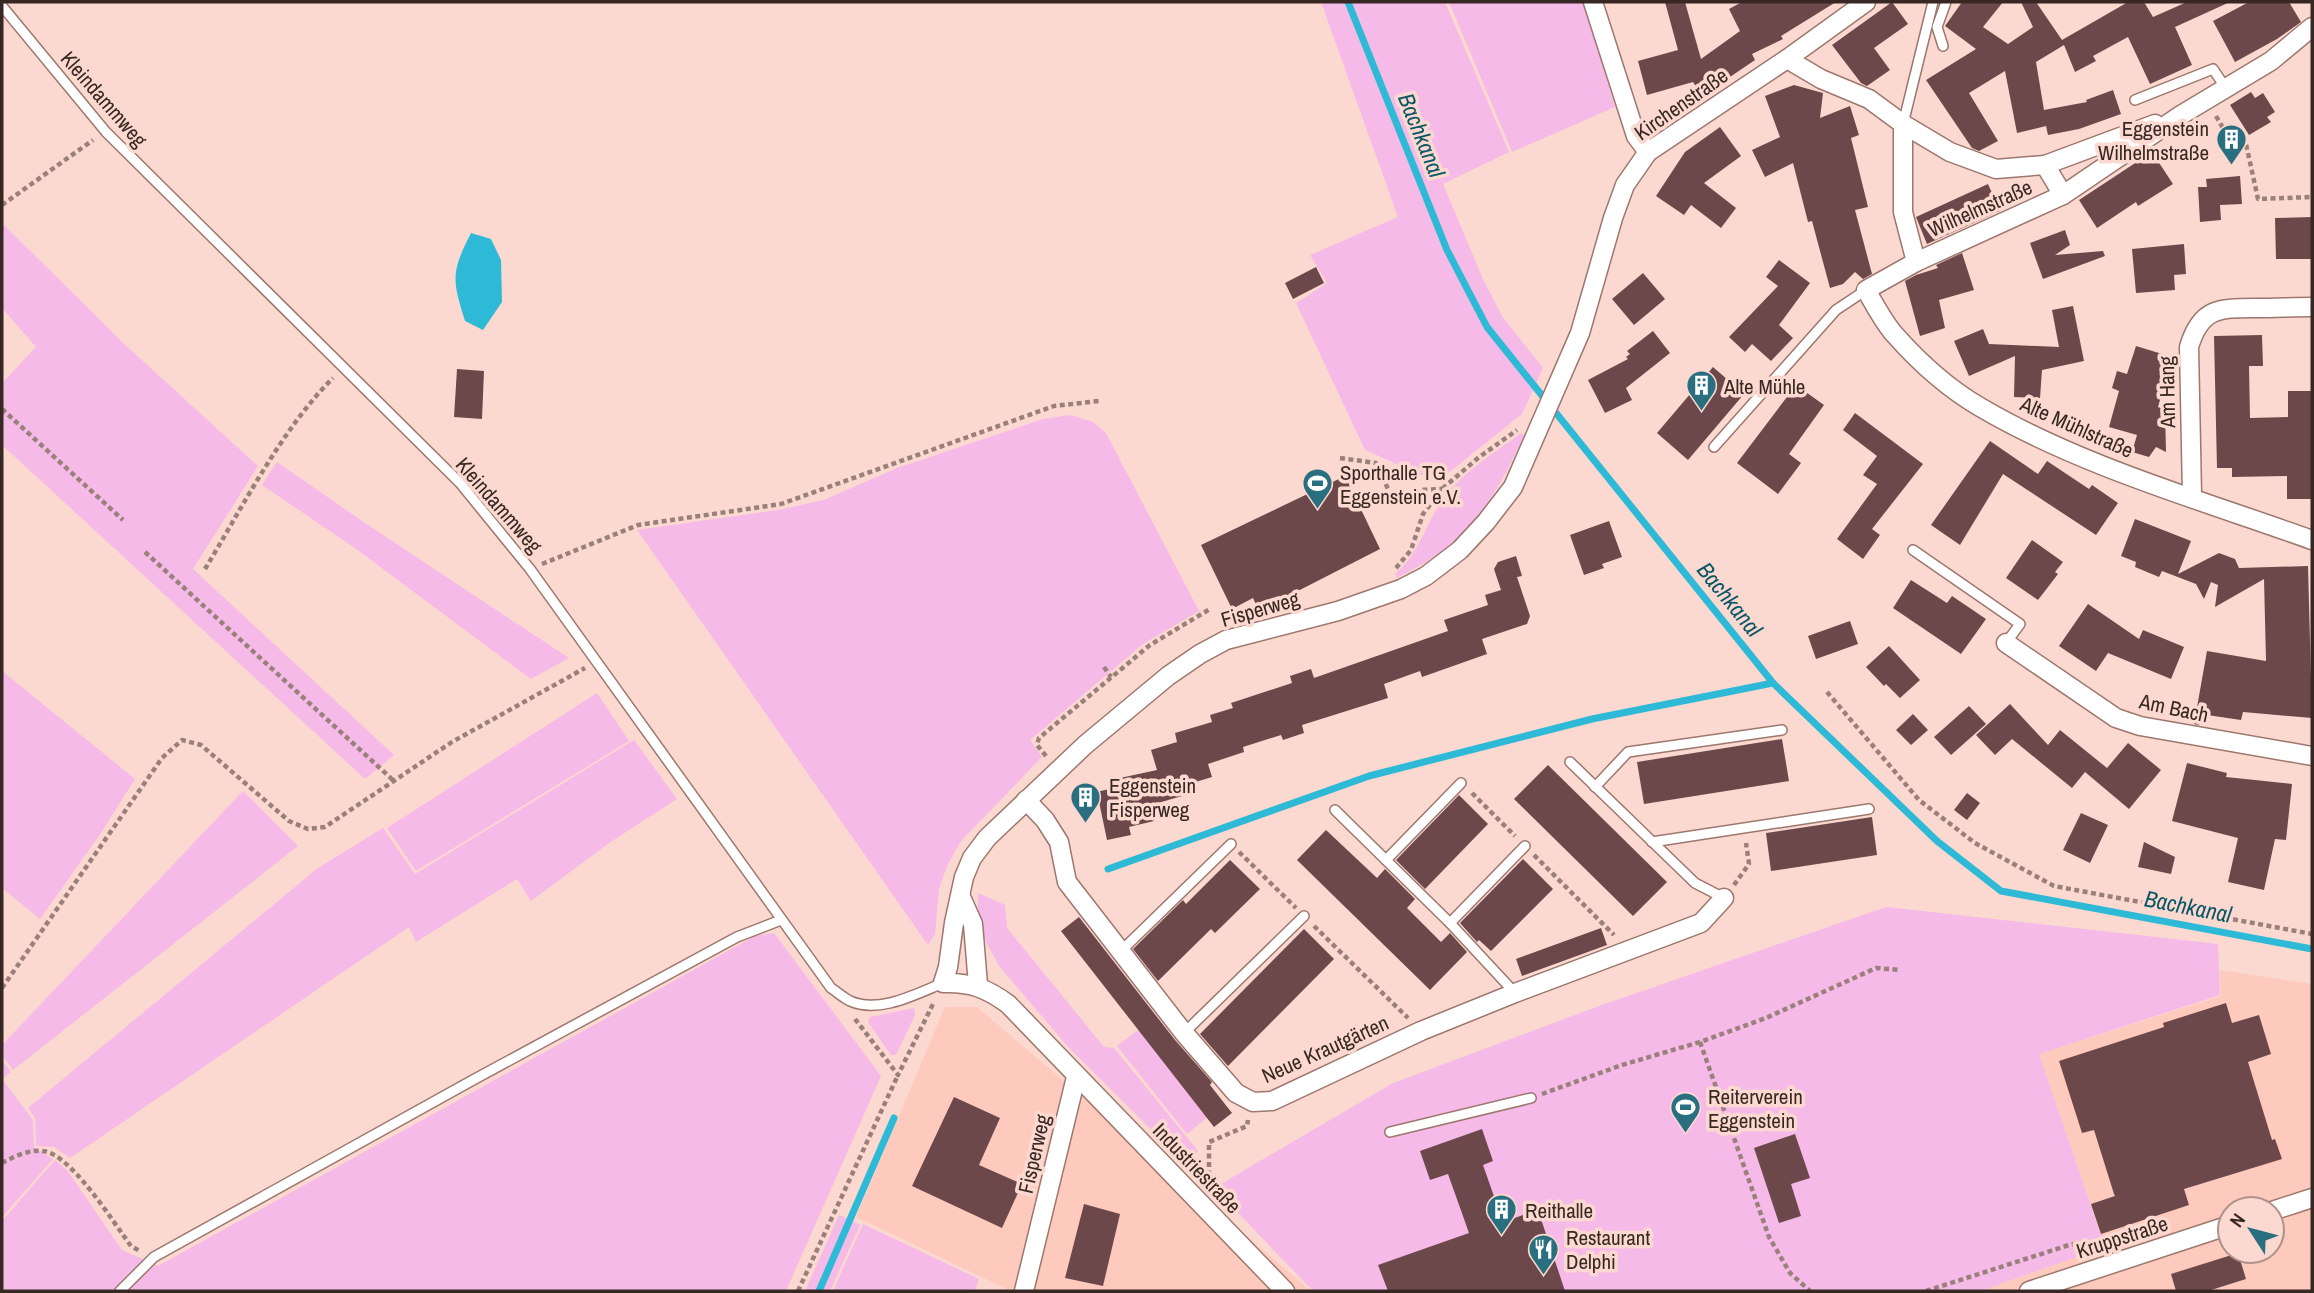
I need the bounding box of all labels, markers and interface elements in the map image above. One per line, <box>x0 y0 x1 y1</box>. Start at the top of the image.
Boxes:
street label: Kleindammweg <box>54 45 154 154</box>
street label: Kirchenstraße <box>1628 61 1734 147</box>
water label: Bachkanal <box>1391 88 1453 182</box>
place label: Eggenstein Wilhelmstraße <box>2098 114 2209 167</box>
building icon: Eggenstein Wilhelmstraße <box>2215 123 2249 167</box>
street label: Wilhelmstraße <box>1923 172 2037 244</box>
street label: Am Hang <box>2152 355 2182 429</box>
building icon: Alte Mühle <box>1684 369 1718 413</box>
place label: Alte Mühle <box>1723 372 1805 401</box>
street label: Alte Mühlstraße <box>2015 389 2138 465</box>
street label: Kleindammweg <box>449 451 549 560</box>
place label: Sporthalle TG Eggenstein e.V. <box>1340 458 1461 511</box>
sports icon: Sporthalle TG Eggenstein e.V. <box>1300 467 1334 511</box>
water label: Bachkanal <box>1690 555 1770 644</box>
street label: Fisperweg <box>1217 584 1303 634</box>
street label: Am Bach <box>2136 686 2211 729</box>
place label: Eggenstein Fisperweg <box>1109 771 1196 824</box>
building icon: Eggenstein Fisperweg <box>1069 780 1103 824</box>
water label: Bachkanal <box>2142 882 2235 930</box>
street label: Neue Krautgärten <box>1257 1008 1393 1090</box>
place label: Reiterverein Eggenstein <box>1708 1082 1803 1135</box>
sports icon: Reiterverein Eggenstein <box>1668 1091 1702 1135</box>
street label: Fisperweg <box>1011 1111 1057 1196</box>
street label: Industriestraße <box>1146 1116 1248 1220</box>
building icon: Reithalle <box>1485 1193 1519 1237</box>
north arrow <box>2216 1195 2286 1265</box>
place label: Reithalle <box>1525 1196 1593 1225</box>
text: N <box>2223 1208 2251 1232</box>
street label: Kruppstraße <box>2072 1209 2172 1265</box>
place label: Restaurant Delphi <box>1566 1223 1650 1276</box>
restaurant icon: Restaurant Delphi <box>1526 1232 1560 1276</box>

